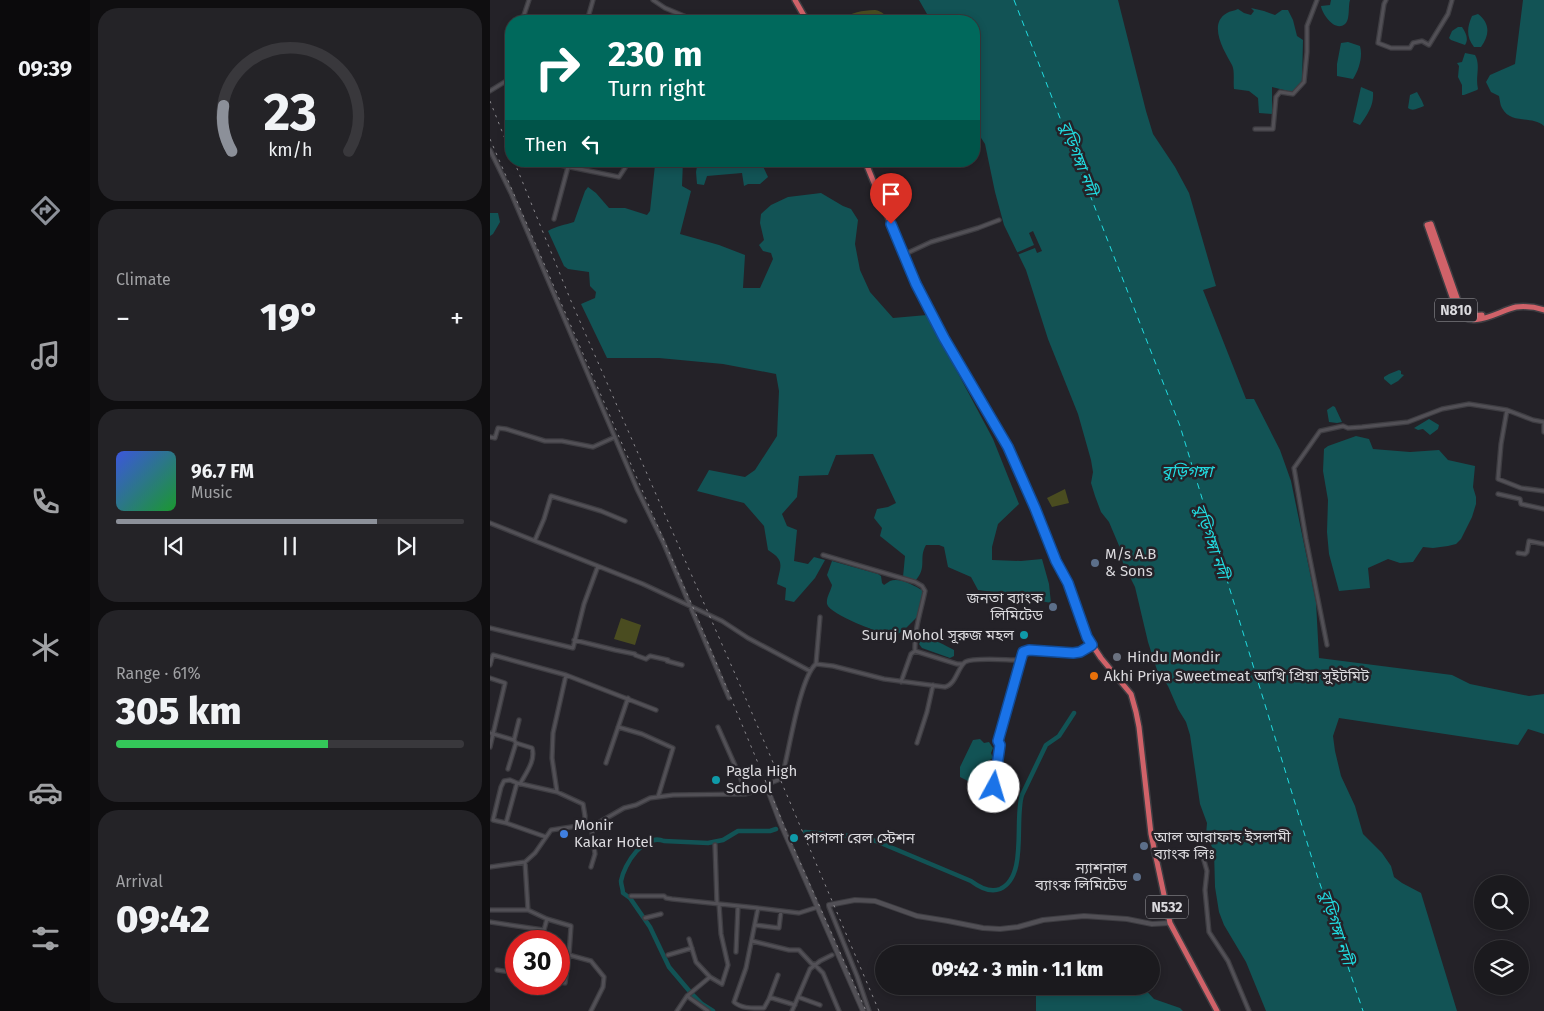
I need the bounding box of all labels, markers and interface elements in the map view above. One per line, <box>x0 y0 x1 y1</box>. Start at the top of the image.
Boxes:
text: 230 m <box>608 33 702 75</box>
icon: right <box>525 35 590 100</box>
text: 09:39 <box>18 55 72 82</box>
text: Turn right <box>608 75 705 102</box>
text: 23 <box>263 81 317 144</box>
water label: বুড়িগঙ্গা নদী <box>1056 119 1102 200</box>
icon: left <box>577 130 605 158</box>
text: Then <box>525 133 567 156</box>
text: km/h <box>268 139 312 161</box>
pin <box>870 173 912 224</box>
icon: arrive <box>877 180 905 208</box>
icon: directions <box>28 193 63 228</box>
text: Climate <box>116 270 171 289</box>
text: 19° <box>260 294 320 340</box>
road number: N810 <box>1435 298 1477 322</box>
text: − <box>116 302 130 335</box>
text: + <box>450 302 464 335</box>
icon: music <box>28 338 63 373</box>
text: 96.7 FM <box>191 460 254 483</box>
water label: বুড়িগঙ্গা <box>1162 462 1215 481</box>
text: Music <box>191 483 232 502</box>
icon: phone <box>28 484 63 519</box>
water label: বুড়িগঙ্গা নদী <box>1190 501 1234 584</box>
icon: previous <box>160 532 188 560</box>
icon: pause <box>276 532 304 560</box>
icon: next <box>392 532 420 560</box>
place label: M/s A.B & Sons <box>1105 545 1156 580</box>
marker: M/s A.B & Sons <box>1089 557 1101 569</box>
place label: জনতা ব্যাংক লিমিটেড <box>966 589 1044 624</box>
marker: জনতা ব্যাংক লিমিটেড <box>1047 601 1059 613</box>
place label: Suruj Mohol সূরুজ মহল <box>862 626 1015 644</box>
marker: Suruj Mohol সূরুজ মহল <box>1018 629 1030 641</box>
icon: climate <box>28 630 63 665</box>
place label: Hindu Mondir <box>1127 648 1220 666</box>
marker: Hindu Mondir <box>1111 651 1123 663</box>
text: Range · 61% <box>116 664 201 683</box>
place label: Akhi Priya Sweetmeat আখি প্রিয়া সুইটমিট <box>1104 667 1370 685</box>
marker: Akhi Priya Sweetmeat আখি প্রিয়া সুইটমিট <box>1088 670 1100 682</box>
text: 305 km <box>116 688 241 734</box>
position arrow <box>967 760 1019 812</box>
place label: Pagla High School <box>726 762 797 797</box>
marker: Pagla High School <box>710 774 722 786</box>
icon: car <box>28 775 63 810</box>
place label: Monir Kakar Hotel <box>574 816 654 851</box>
marker: Monir Kakar Hotel <box>558 828 570 840</box>
place label: আল আরাফাহ ইসলামী ব্যাংক লিঃ <box>1153 828 1292 863</box>
place label: পাগলা রেল স্টেশন <box>804 829 916 847</box>
marker: পাগলা রেল স্টেশন <box>788 832 800 844</box>
marker: আল আরাফাহ ইসলামী ব্যাংক লিঃ <box>1138 840 1150 852</box>
place label: ন্যাশনাল ব্যাংক লিমিটেড <box>1034 859 1128 894</box>
marker: ন্যাশনাল ব্যাংক লিমিটেড <box>1131 871 1143 883</box>
text: Arrival <box>116 872 163 891</box>
map controls <box>1474 875 1529 995</box>
button: search <box>1474 875 1529 930</box>
water label: বুড়িগঙ্গা নদী <box>1315 887 1358 970</box>
text: 09:42 <box>116 896 210 942</box>
road number: N532 <box>1146 896 1188 919</box>
icon: filters <box>28 921 63 956</box>
speed limit sign: 30 <box>505 930 570 995</box>
button: layers <box>1474 940 1529 995</box>
text: 09:42 · 3 min · 1.1 km <box>932 958 1103 981</box>

